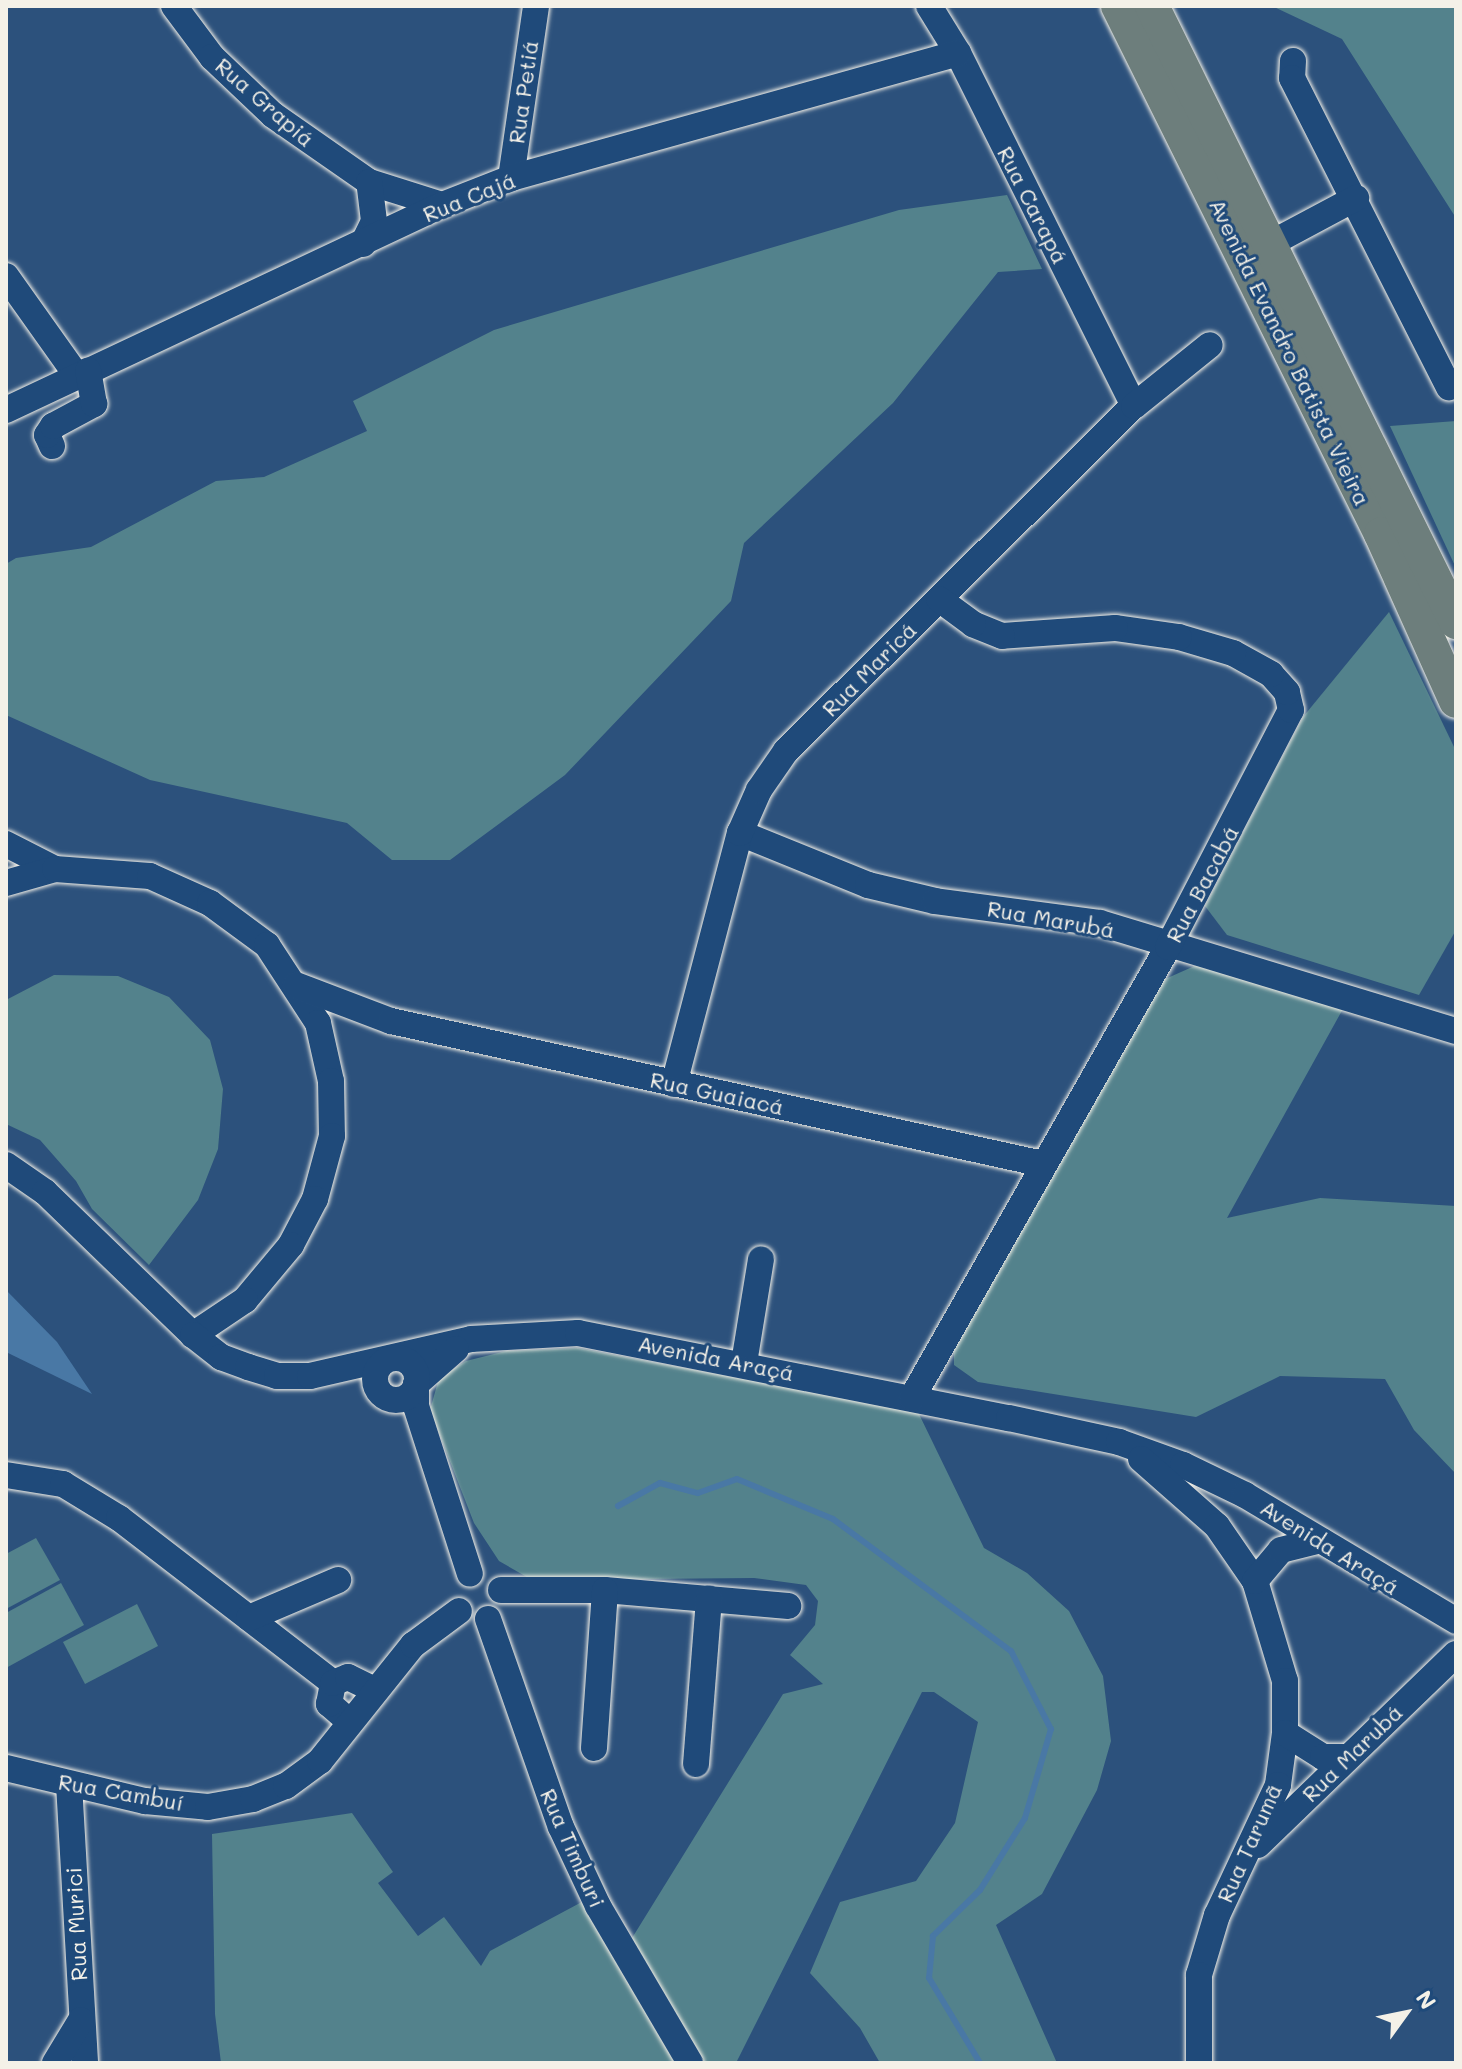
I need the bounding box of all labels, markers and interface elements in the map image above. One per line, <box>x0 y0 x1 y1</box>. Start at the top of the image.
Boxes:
street label: Rua Petiá <box>503 39 543 145</box>
street label: Rua Grapiá <box>210 52 320 152</box>
street label: Rua Carapá <box>992 142 1074 268</box>
street label: Rua Cajá <box>419 167 519 227</box>
street label: Avenida Evandro Batista Vieira <box>1204 194 1376 510</box>
street label: Rua Maricá <box>816 616 922 722</box>
street label: Rua Bacabá <box>1160 821 1244 947</box>
street label: Rua Marubá <box>985 895 1117 943</box>
street label: Rua Guaiacá <box>648 1066 786 1120</box>
street label: Avenida Araçá <box>636 1330 796 1386</box>
street label: Avenida Araçá <box>1256 1494 1404 1600</box>
street label: Rua Marubá <box>1296 1699 1408 1807</box>
street label: Rua Cambuí <box>56 1768 186 1816</box>
street label: Rua Tarumã <box>1211 1780 1287 1906</box>
street label: Rua Timburi <box>535 1785 611 1911</box>
street label: Rua Murici <box>60 1866 92 1982</box>
north arrow <box>1366 1973 1446 2053</box>
text: N <box>1410 1985 1443 2015</box>

